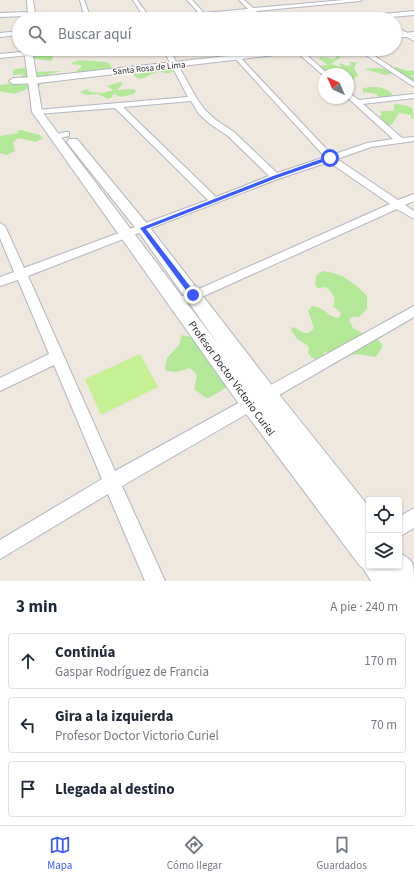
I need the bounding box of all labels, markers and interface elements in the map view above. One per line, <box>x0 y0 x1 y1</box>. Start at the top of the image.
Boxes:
search box <box>12 12 402 56</box>
icon: search <box>26 23 48 45</box>
text: Buscar aquí <box>58 24 131 45</box>
street label: Santa Rosa de Lima <box>112 58 186 79</box>
north arrow <box>318 68 354 104</box>
route start <box>321 149 339 167</box>
route end <box>184 286 202 304</box>
street label: Profesor Doctor Victorio Curiel <box>185 318 279 439</box>
map controls <box>366 497 402 569</box>
button: locate <box>366 497 402 533</box>
button: layers <box>366 533 402 569</box>
text: 3 min <box>16 595 57 619</box>
text: A pie · 240 m <box>330 598 398 616</box>
text: Continúa <box>55 642 116 663</box>
icon: ahead <box>17 650 39 672</box>
text: 170 m <box>364 652 397 670</box>
text: Gaspar Rodríguez de Francia <box>55 663 209 681</box>
text: Gira a la izquierda <box>55 706 174 727</box>
icon: left <box>17 714 39 736</box>
text: 70 m <box>371 716 397 734</box>
text: Profesor Doctor Victorio Curiel <box>55 727 219 745</box>
icon: arrive <box>17 778 39 800</box>
text: Llegada al destino <box>55 779 175 800</box>
tab: Mapa <box>47 834 72 873</box>
tab: Cómo llegar <box>167 834 222 873</box>
tab: Guardados <box>316 834 367 873</box>

